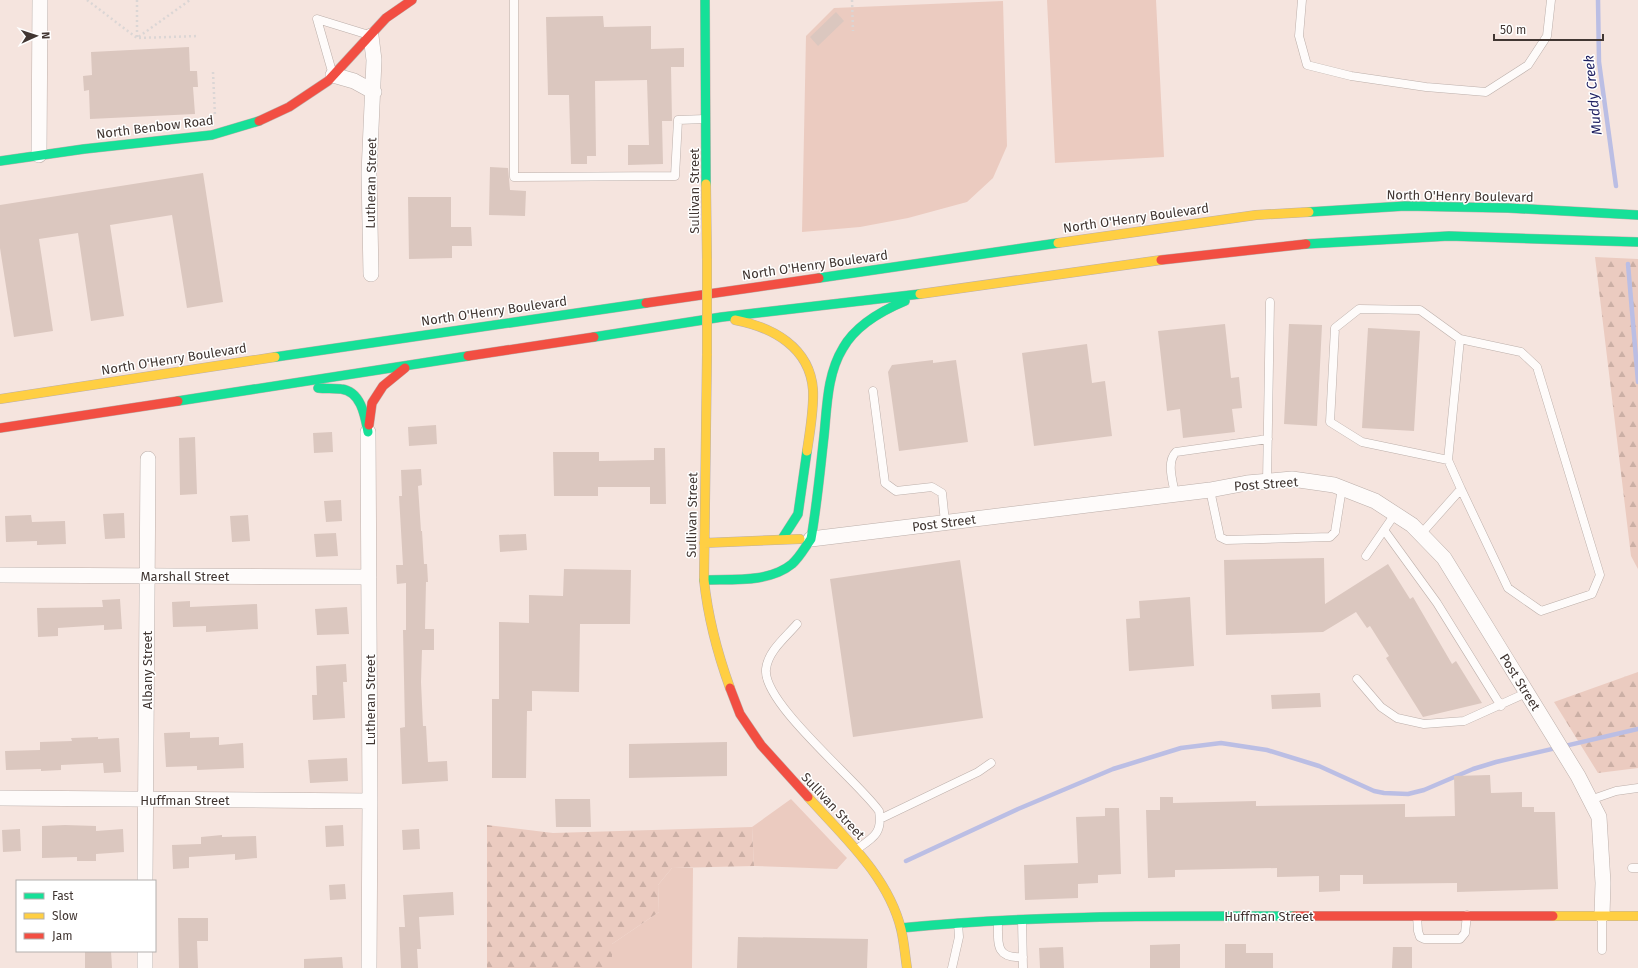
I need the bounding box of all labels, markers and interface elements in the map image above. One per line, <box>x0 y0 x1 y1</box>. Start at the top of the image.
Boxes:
north arrow <box>16 16 56 56</box>
scale bar <box>1494 16 1603 42</box>
text: 50 m <box>1500 23 1526 37</box>
text: N <box>39 32 52 39</box>
water label: Muddy Creek <box>1580 54 1606 136</box>
street label: North Benbow Road <box>96 112 214 142</box>
street label: Lutheran Street <box>363 137 379 229</box>
street label: Sullivan Street <box>687 148 702 234</box>
street label: North O'Henry Boulevard <box>1386 187 1534 205</box>
street label: North O'Henry Boulevard <box>1062 200 1210 236</box>
street label: North O'Henry Boulevard <box>741 247 889 283</box>
street label: North O'Henry Boulevard <box>420 293 568 329</box>
street label: North O'Henry Boulevard <box>100 340 248 378</box>
street label: Sullivan Street <box>684 472 700 558</box>
street label: Post Street <box>1233 474 1299 494</box>
street label: Post Street <box>911 512 977 534</box>
street label: Marshall Street <box>141 569 230 584</box>
street label: Albany Street <box>140 630 155 709</box>
street label: Post Street <box>1497 651 1544 713</box>
street label: Lutheran Street <box>363 654 378 746</box>
street label: Sullivan Street <box>798 770 868 843</box>
street label: Huffman Street <box>140 793 230 808</box>
legend <box>16 880 156 952</box>
text: Fast <box>52 889 74 903</box>
text: Slow <box>52 909 78 923</box>
street label: Huffman Street <box>1224 909 1314 924</box>
text: Jam <box>52 929 72 943</box>

